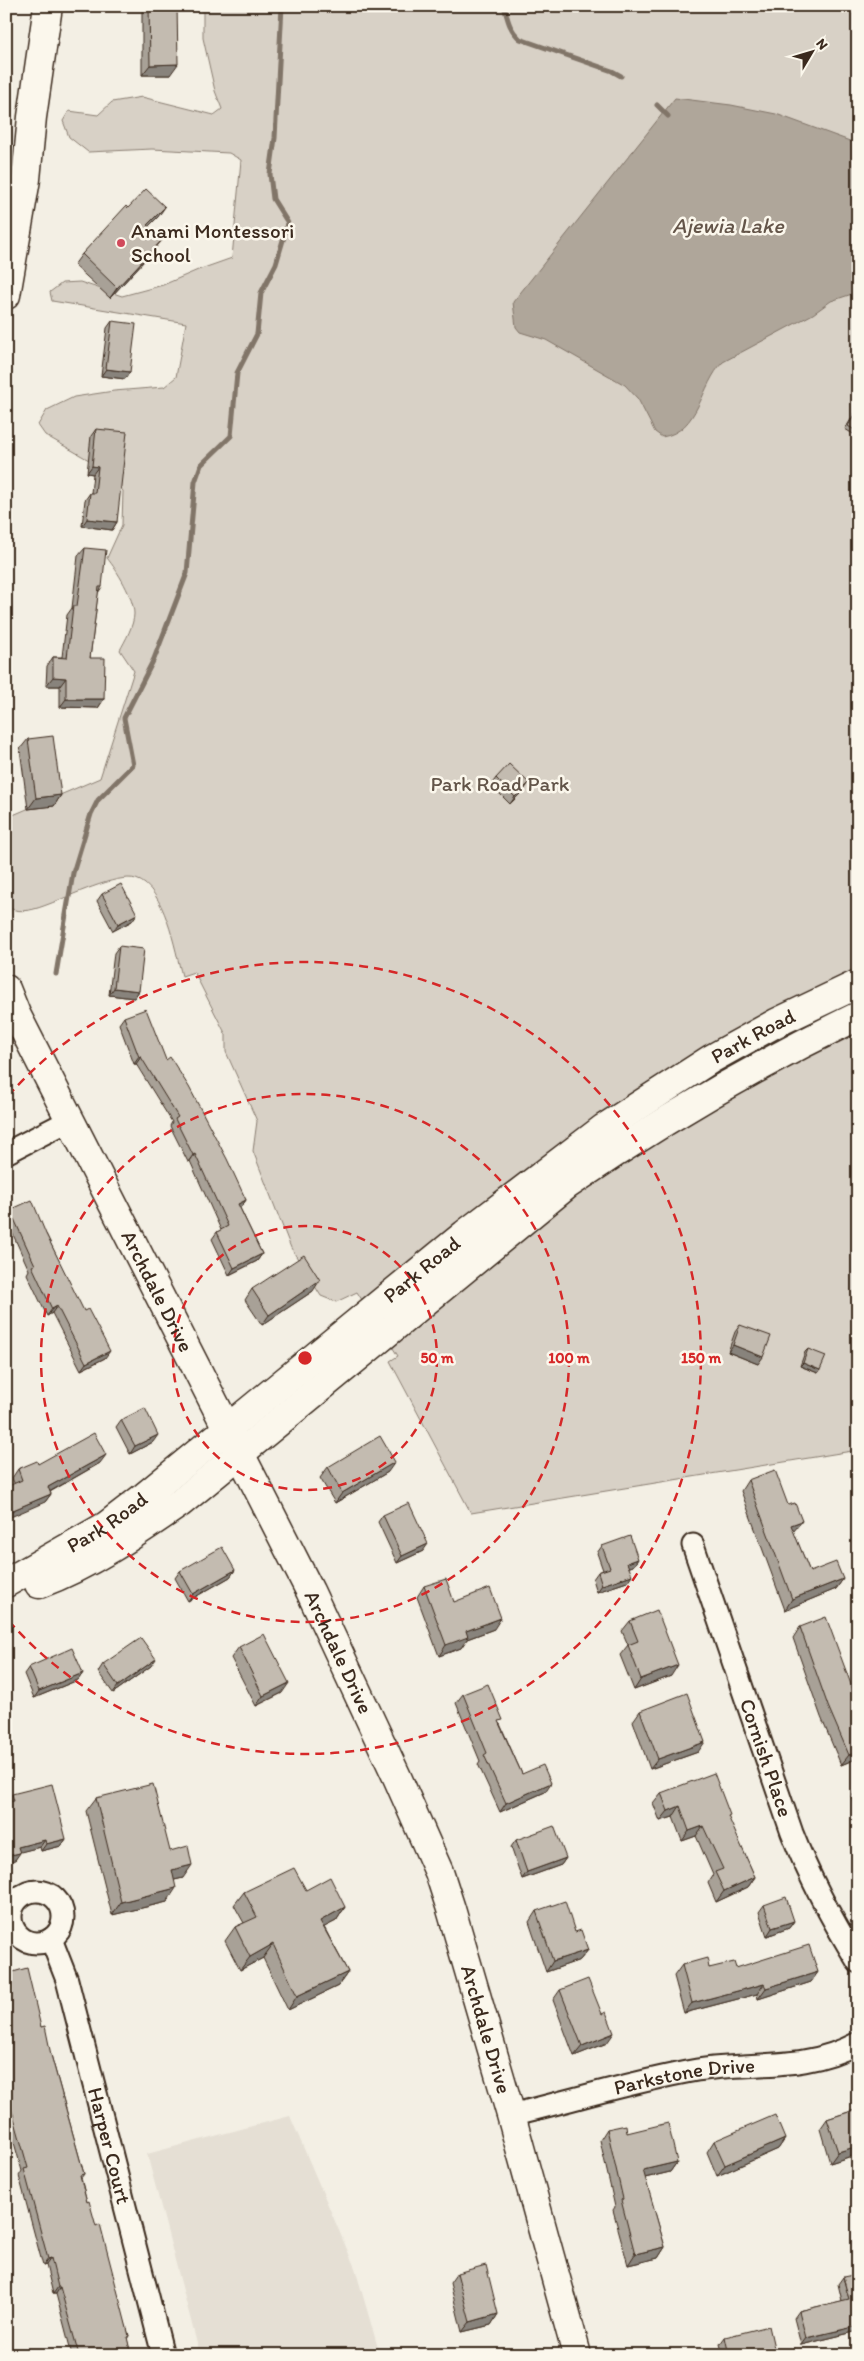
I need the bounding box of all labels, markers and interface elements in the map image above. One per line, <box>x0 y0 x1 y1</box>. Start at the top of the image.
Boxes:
north arrow <box>786 28 836 78</box>
text: N <box>812 35 831 53</box>
water label: Ajewia Lake <box>672 212 785 239</box>
place label: Anami Montessori School <box>131 218 294 267</box>
marker: Anami Montessori School <box>115 237 127 249</box>
park label: Park Road Park <box>430 771 570 796</box>
street label: Park Road <box>706 1003 799 1069</box>
street label: Archdale Drive <box>116 1226 199 1356</box>
street label: Park Road <box>378 1230 465 1308</box>
centre of rings <box>296 1349 314 1367</box>
text: 50 m <box>420 1349 454 1367</box>
text: 100 m <box>548 1349 590 1367</box>
text: 150 m <box>681 1349 721 1367</box>
street label: Park Road <box>62 1486 153 1558</box>
street label: Archdale Drive <box>300 1586 379 1718</box>
street label: Cornish Place <box>735 1695 799 1820</box>
street label: Archdale Drive <box>456 1962 517 2097</box>
street label: Parkstone Drive <box>611 2052 755 2100</box>
street label: Harper Court <box>83 2085 137 2207</box>

